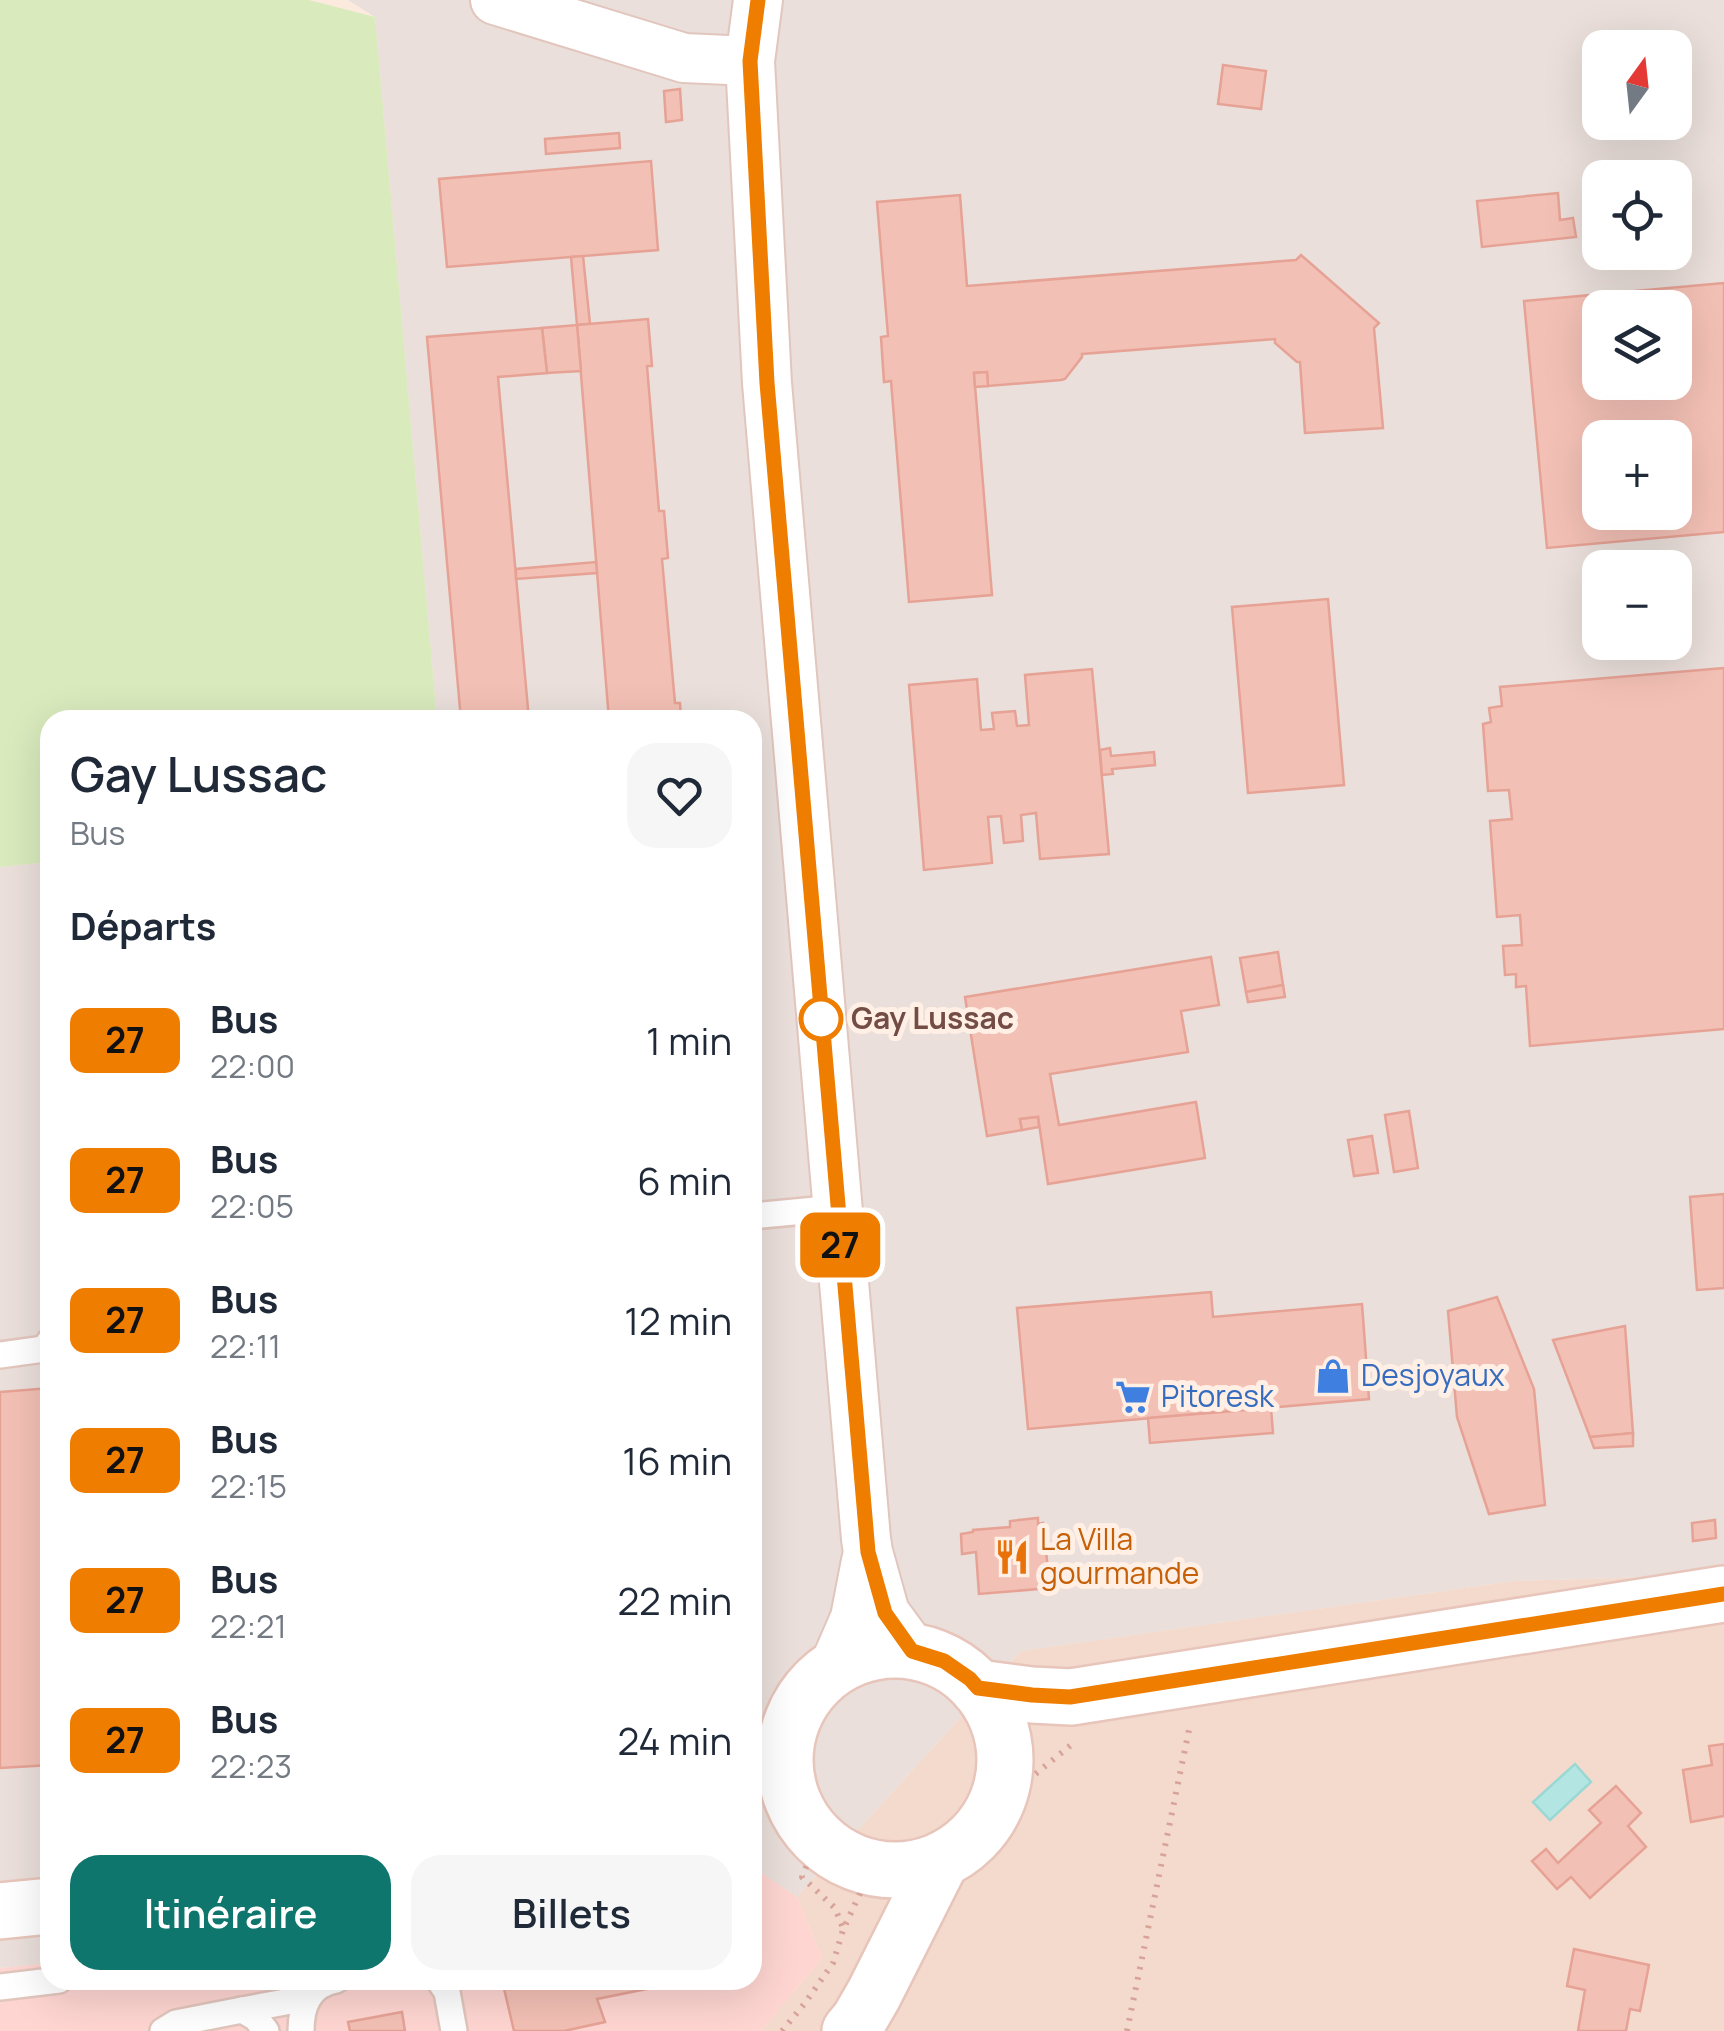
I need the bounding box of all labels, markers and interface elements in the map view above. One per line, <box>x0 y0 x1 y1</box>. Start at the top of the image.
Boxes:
north arrow <box>1582 30 1692 140</box>
map controls <box>1582 30 1692 660</box>
button: locate <box>1582 160 1692 270</box>
button: layers <box>1582 290 1692 400</box>
button: + <box>1582 420 1692 530</box>
button: − <box>1582 550 1692 660</box>
text: Gay Lussac <box>70 741 327 806</box>
button: heart <box>627 743 732 848</box>
text: Bus <box>70 811 125 855</box>
text: Départs <box>70 899 216 951</box>
text: Bus <box>210 992 278 1044</box>
place label: Gay Lussac <box>851 997 1014 1038</box>
marker: Gay Lussac <box>800 998 842 1040</box>
text: 1 min <box>646 1014 732 1066</box>
text: 27 <box>105 1016 145 1064</box>
text: 22:00 <box>210 1044 295 1088</box>
text: Bus <box>210 1132 278 1184</box>
text: 6 min <box>637 1154 732 1206</box>
text: 27 <box>105 1156 145 1204</box>
text: 22:05 <box>210 1184 294 1228</box>
line badge: 27 <box>795 1212 885 1278</box>
text: 27 <box>820 1221 860 1269</box>
text: Bus <box>210 1272 278 1324</box>
text: 12 min <box>624 1294 732 1346</box>
text: 27 <box>105 1296 145 1344</box>
text: 22:11 <box>210 1324 281 1368</box>
place label: Desjoyaux <box>1361 1354 1505 1395</box>
shop icon: Desjoyaux <box>1314 1357 1352 1395</box>
place label: Pitoresk <box>1161 1375 1275 1416</box>
supermarket icon: Pitoresk <box>1114 1378 1152 1416</box>
text: Bus <box>210 1412 278 1464</box>
text: 16 min <box>622 1434 732 1486</box>
text: 27 <box>105 1436 145 1484</box>
text: 22:15 <box>210 1464 287 1508</box>
place label: La Villa gourmande <box>1040 1518 1199 1593</box>
restaurant icon: La Villa gourmande <box>993 1538 1031 1576</box>
text: Bus <box>210 1552 278 1604</box>
text: 22 min <box>617 1574 732 1626</box>
text: 27 <box>105 1576 145 1624</box>
text: 22:21 <box>210 1604 287 1648</box>
text: Bus <box>210 1692 278 1744</box>
text: 24 min <box>617 1714 732 1766</box>
text: 27 <box>105 1716 145 1764</box>
text: 22:23 <box>210 1744 292 1788</box>
button: Itinéraire <box>70 1855 391 1970</box>
button: Billets <box>411 1855 732 1970</box>

